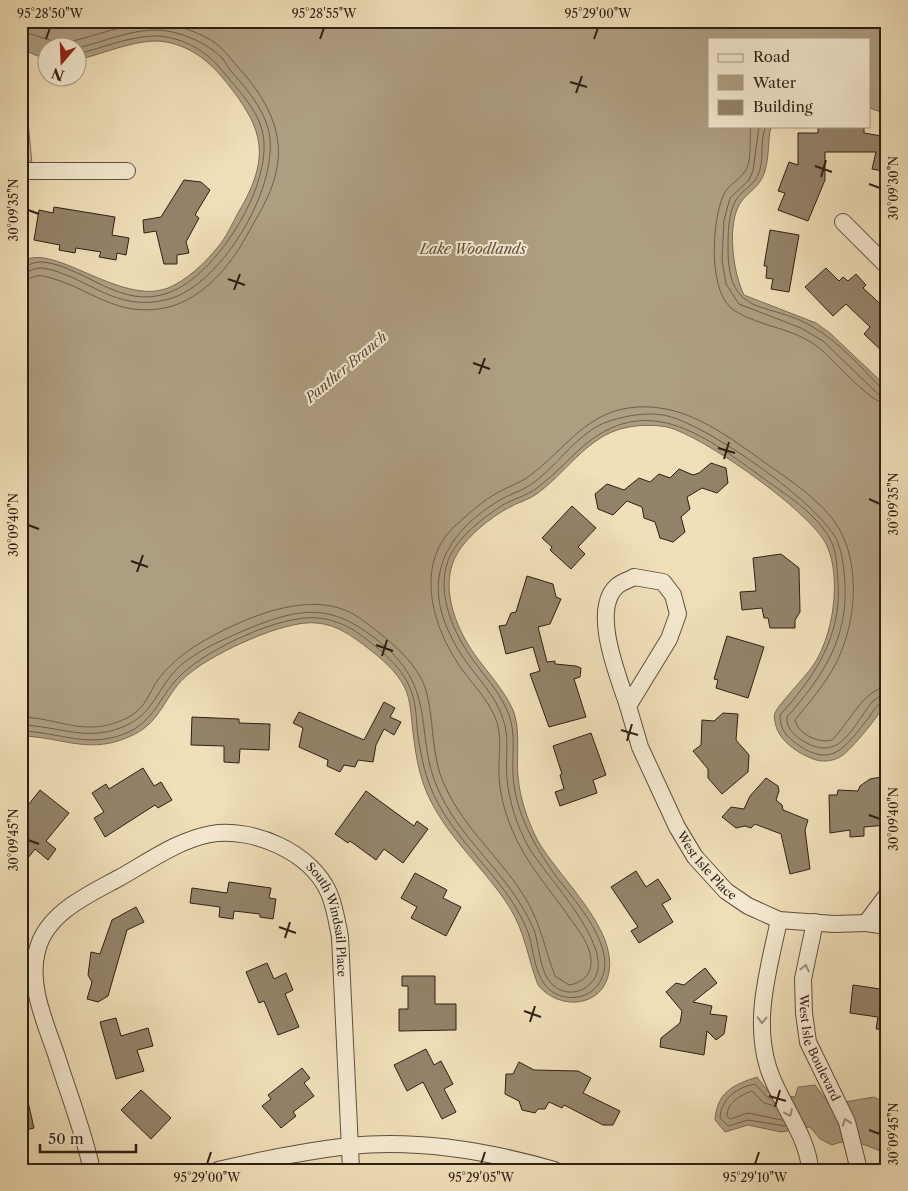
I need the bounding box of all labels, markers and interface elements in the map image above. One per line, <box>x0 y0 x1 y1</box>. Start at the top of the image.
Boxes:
text: 95°28'50"W <box>17 6 84 21</box>
text: 95°28'55"W <box>292 6 357 21</box>
text: 95°29'00"W <box>565 6 632 21</box>
north arrow <box>38 38 88 88</box>
legend <box>708 38 870 128</box>
text: Road <box>753 47 790 66</box>
text: N <box>49 64 66 85</box>
text: Water <box>752 73 797 92</box>
text: Building <box>753 97 813 116</box>
text: 30°09'30"N <box>886 156 901 220</box>
text: 30°09'35"N <box>6 178 21 241</box>
water label: Lake Woodlands <box>419 240 527 258</box>
water label: Panther Branch <box>301 328 391 407</box>
text: 30°09'35"N <box>886 472 901 535</box>
text: 30°09'40"N <box>6 493 21 557</box>
text: 30°09'40"N <box>886 787 901 851</box>
text: 30°09'45"N <box>6 809 21 871</box>
street label: West Isle Place <box>674 827 740 903</box>
street label: South Windsail Place <box>303 859 350 978</box>
one-way arrow <box>799 964 810 973</box>
street label: West Isle Boulevard <box>796 993 844 1104</box>
one-way arrow <box>757 1016 768 1024</box>
text: 30°09'45"N <box>886 1103 901 1165</box>
one-way arrow <box>783 1108 793 1117</box>
one-way arrow <box>842 1118 852 1127</box>
scale bar <box>40 1121 136 1153</box>
text: 50 m <box>48 1129 84 1148</box>
text: 95°29'00"W <box>174 1170 241 1185</box>
text: 95°29'05"W <box>448 1170 515 1185</box>
text: 95°29'10"W <box>723 1170 788 1185</box>

